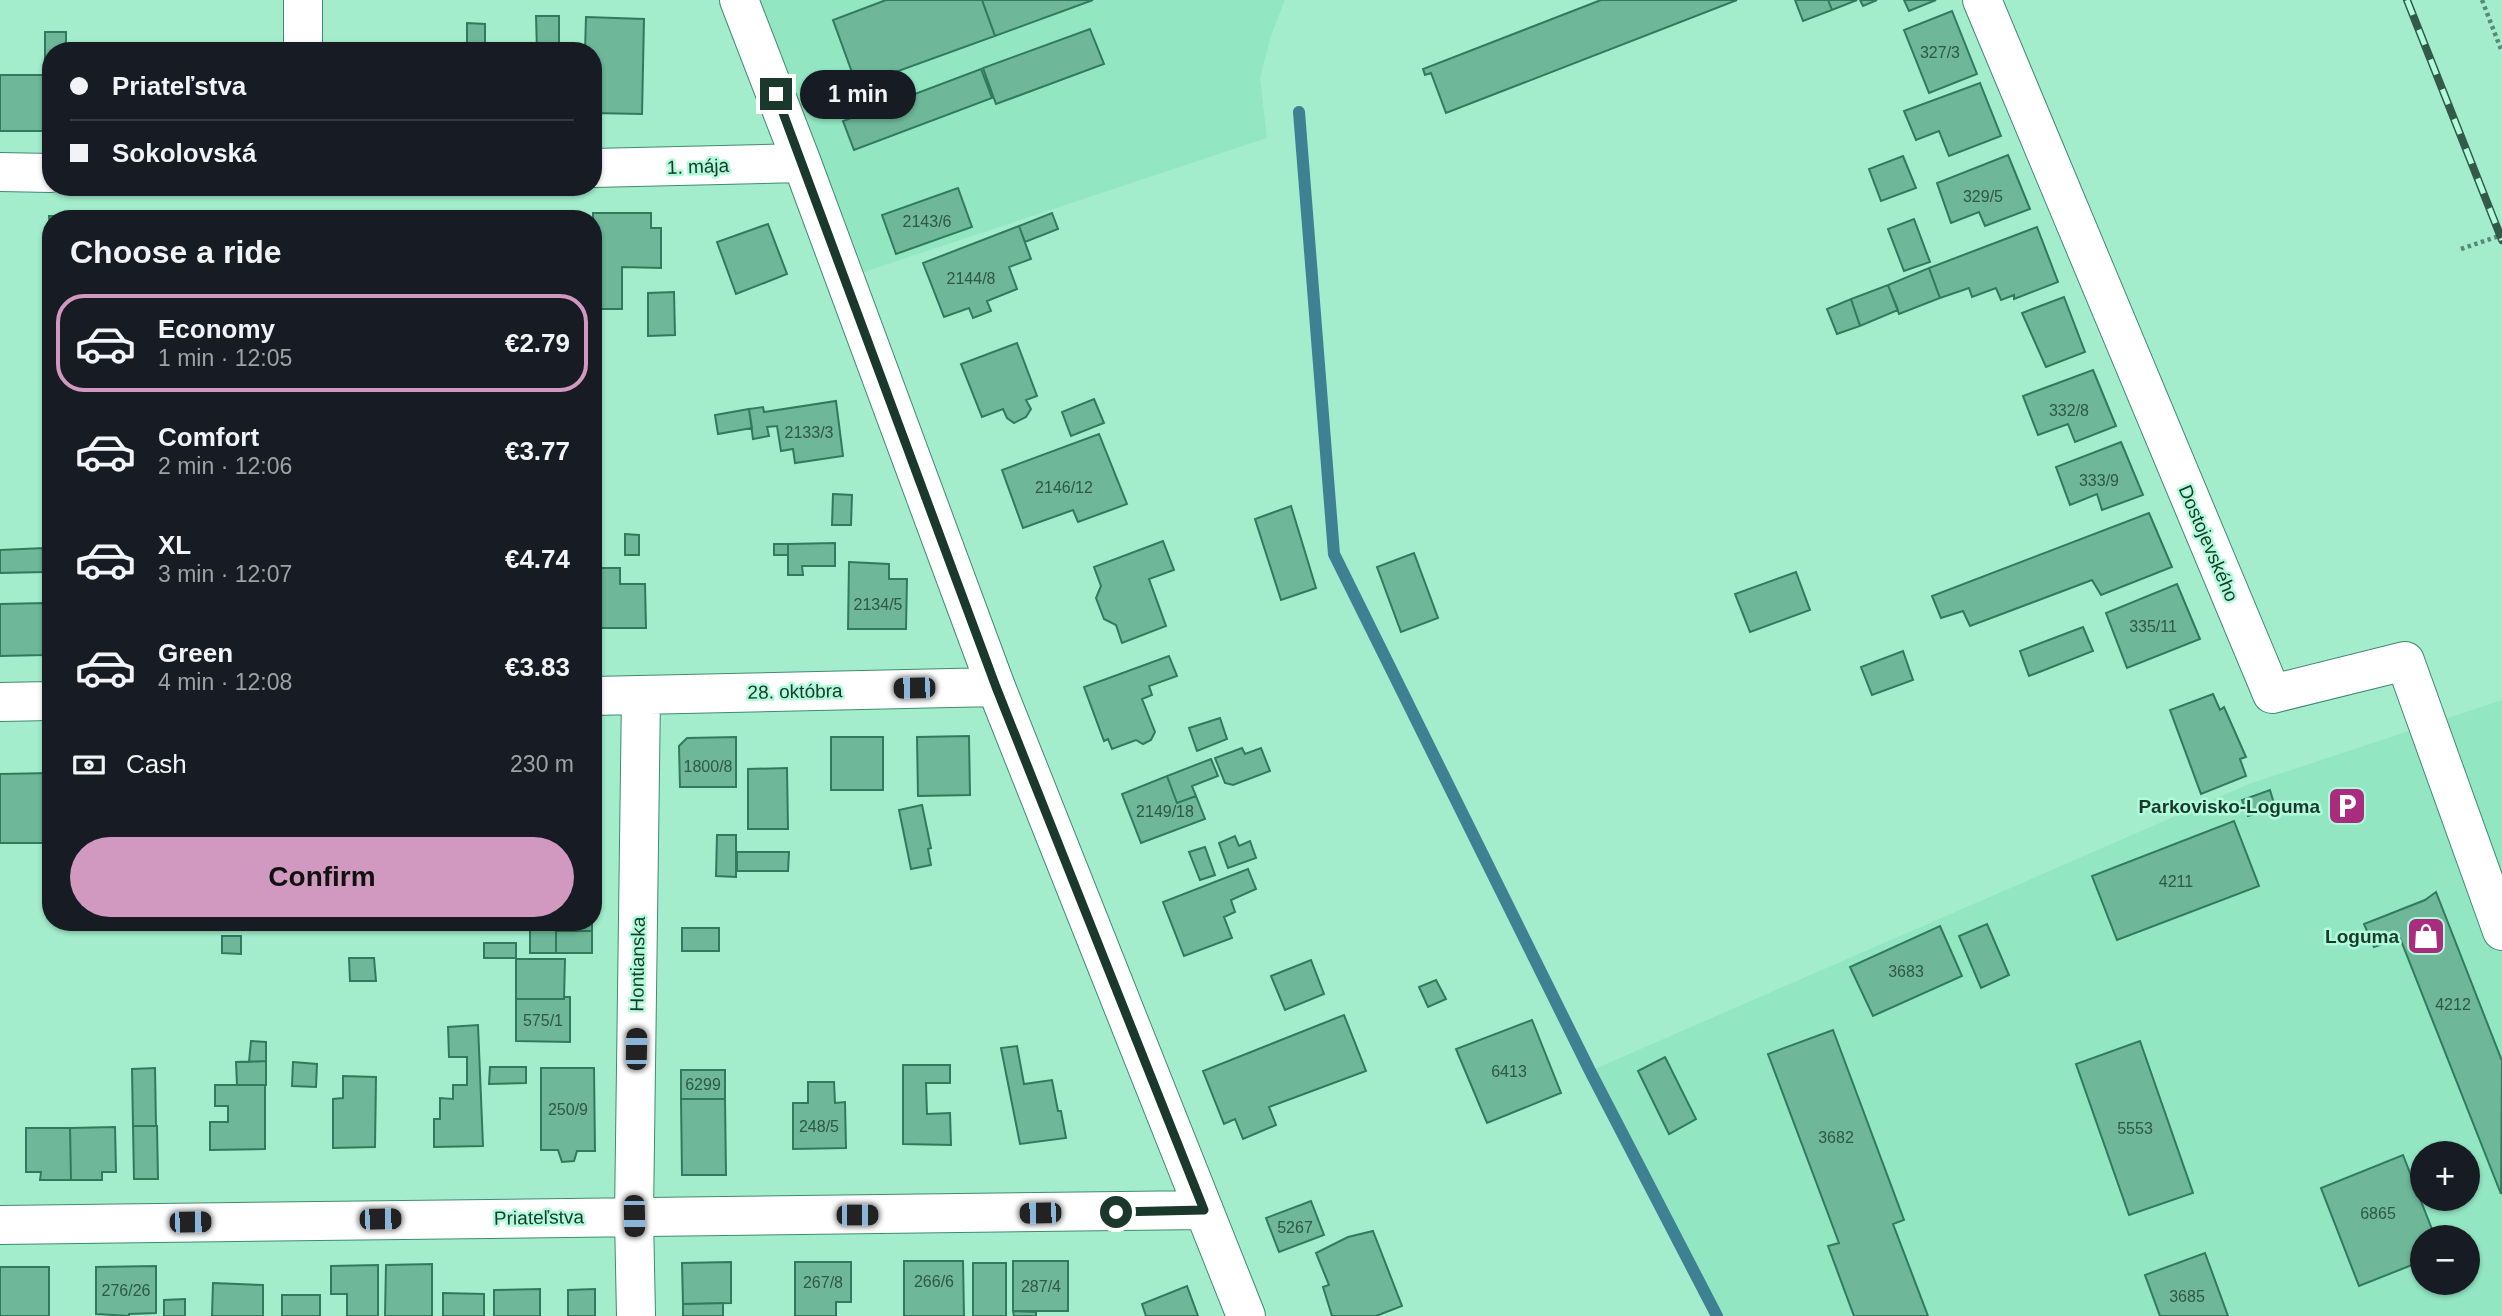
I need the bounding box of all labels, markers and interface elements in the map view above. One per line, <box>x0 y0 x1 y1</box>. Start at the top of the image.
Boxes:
house number: 327/3 <box>1920 44 1960 61</box>
callout: 1 min <box>800 70 916 119</box>
text: Priateľstva <box>112 71 246 101</box>
route end <box>760 78 792 110</box>
text: 1 min <box>828 81 888 107</box>
text: Sokolovská <box>112 138 257 168</box>
street label: 1. mája <box>667 155 730 178</box>
house number: 329/5 <box>1963 188 2003 205</box>
house number: 2143/6 <box>903 213 952 230</box>
text: Choose a ride <box>70 234 282 270</box>
house number: 2144/8 <box>947 270 996 287</box>
icon: car <box>74 312 137 375</box>
text: Economy <box>158 314 275 344</box>
text: €2.79 <box>505 328 570 358</box>
text: 1 min · 12:05 <box>158 345 292 371</box>
house number: 332/8 <box>2049 402 2089 419</box>
icon: car <box>74 420 137 483</box>
text: Comfort <box>158 422 259 452</box>
house number: 2133/3 <box>785 424 834 441</box>
text: €3.77 <box>505 436 570 466</box>
text: 2 min · 12:06 <box>158 453 292 479</box>
house number: 333/9 <box>2079 472 2119 489</box>
house number: 2146/12 <box>1035 479 1093 496</box>
street label: Dostojevského <box>2175 482 2243 605</box>
icon: car <box>74 528 137 591</box>
text: XL <box>158 530 191 560</box>
text: €4.74 <box>505 544 570 574</box>
text: 3 min · 12:07 <box>158 561 292 587</box>
house number: 2134/5 <box>854 596 903 613</box>
house number: 335/11 <box>2129 618 2177 635</box>
icon: car <box>74 636 137 699</box>
text: Green <box>158 638 233 668</box>
text: €3.83 <box>505 652 570 682</box>
text: 4 min · 12:08 <box>158 669 292 695</box>
car <box>893 677 936 699</box>
street label: 28. októbra <box>747 680 843 703</box>
icon: cash <box>70 746 108 784</box>
text: Cash <box>126 749 187 779</box>
text: 230 m <box>510 751 574 777</box>
house number: 1800/8 <box>684 758 733 775</box>
parking icon: Parkovisko-Loguma <box>2326 785 2368 827</box>
place label: Parkovisko-Loguma <box>2138 796 2320 817</box>
house number: 2149/18 <box>1136 803 1194 820</box>
button: Confirm <box>70 837 574 917</box>
house number: 4211 <box>2159 873 2193 890</box>
shop icon: Loguma <box>2405 915 2447 957</box>
street label: Hontianska <box>626 916 649 1012</box>
place label: Loguma <box>2325 926 2399 947</box>
house number: 3683 <box>1888 963 1924 980</box>
house number: 4212 <box>2435 996 2471 1013</box>
house number: 575/1 <box>523 1012 563 1029</box>
car <box>626 1028 647 1070</box>
house number: 6413 <box>1491 1063 1527 1080</box>
house number: 6299 <box>685 1076 721 1093</box>
house number: 250/9 <box>548 1101 588 1118</box>
house number: 248/5 <box>799 1118 839 1135</box>
house number: 5553 <box>2117 1120 2153 1137</box>
house number: 3682 <box>1818 1129 1854 1146</box>
map controls <box>2410 1141 2480 1295</box>
button: + <box>2410 1141 2480 1211</box>
car <box>624 1195 645 1237</box>
route start <box>1100 1196 1132 1228</box>
car <box>1019 1202 1062 1224</box>
car <box>837 1205 879 1226</box>
house number: 6865 <box>2360 1205 2396 1222</box>
street label: Priateľstva <box>494 1206 585 1229</box>
car <box>359 1208 402 1230</box>
car <box>169 1211 212 1233</box>
house number: 5267 <box>1277 1219 1313 1236</box>
button: − <box>2410 1225 2480 1295</box>
house number: 266/6 <box>914 1273 954 1290</box>
house number: 267/8 <box>803 1274 843 1291</box>
house number: 287/4 <box>1021 1278 1061 1295</box>
house number: 276/26 <box>102 1282 151 1299</box>
house number: 3685 <box>2169 1288 2205 1305</box>

